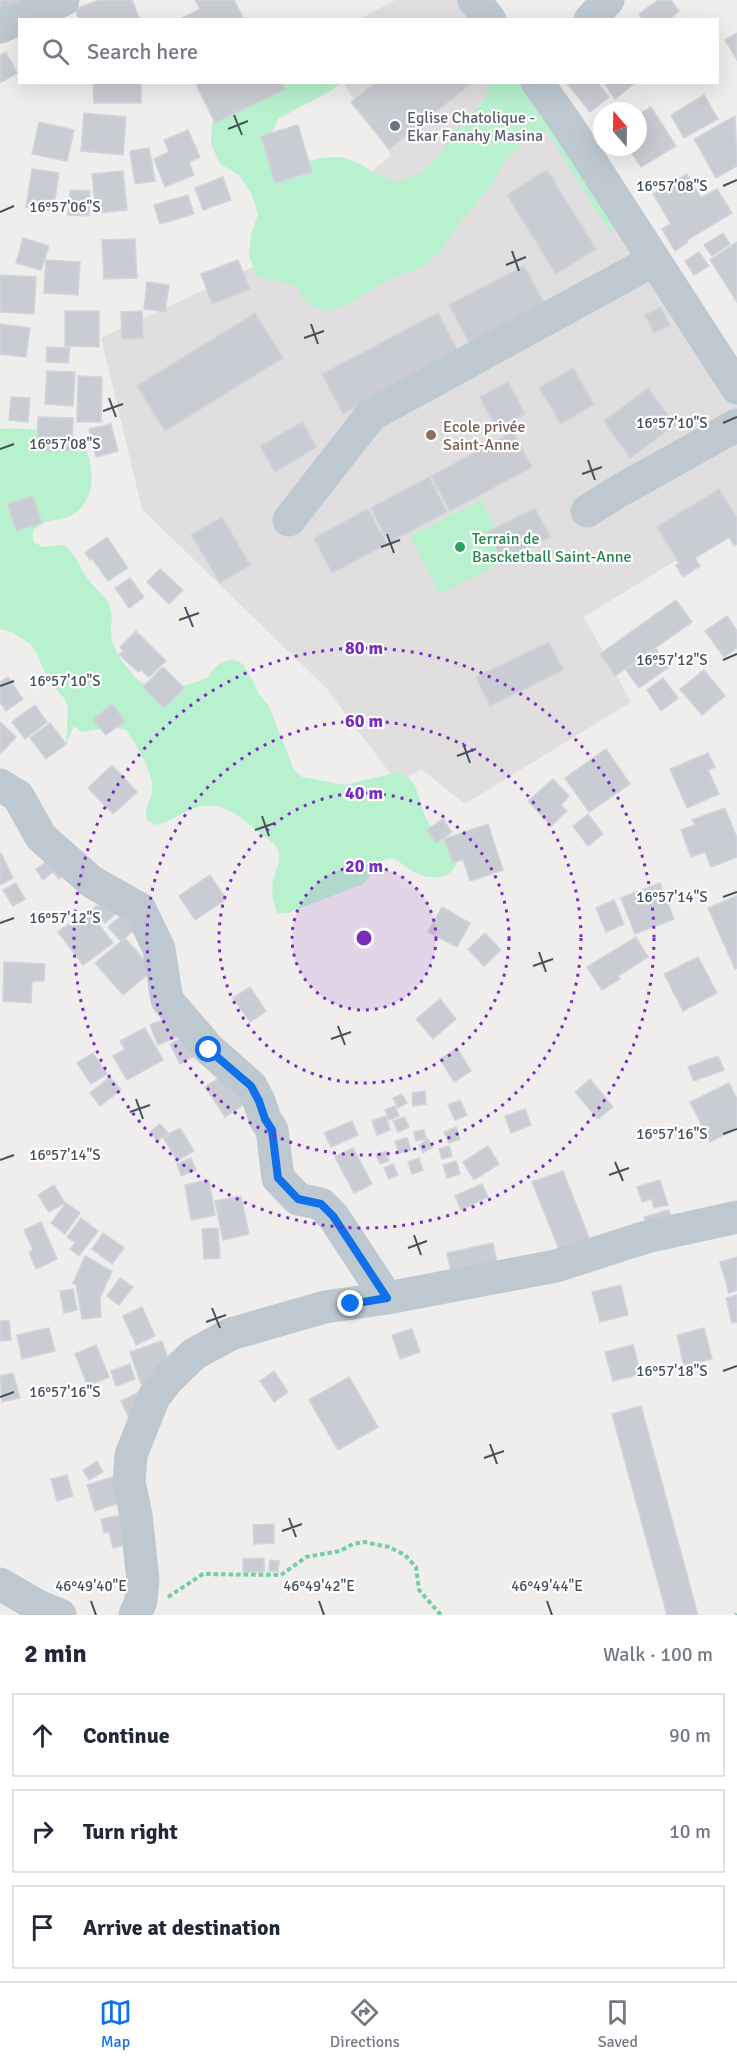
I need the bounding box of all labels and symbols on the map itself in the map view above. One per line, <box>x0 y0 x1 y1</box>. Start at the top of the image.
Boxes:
north arrow <box>593 102 647 156</box>
place label: Eglise Chatolique - Ekar Fanahy Masina <box>407 108 543 146</box>
marker: Eglise Chatolique - Ekar Fanahy Masina <box>388 119 402 133</box>
text: 16°57'08"S <box>636 177 708 195</box>
text: 16°57'06"S <box>29 198 101 216</box>
text: 16°57'10"S <box>636 414 708 432</box>
place label: Ecole privée Saint-Anne <box>443 417 526 455</box>
marker: Ecole privée Saint-Anne <box>424 428 438 442</box>
text: 16°57'08"S <box>29 435 101 453</box>
place label: Terrain de Bascketball Saint-Anne <box>472 529 632 567</box>
marker: Terrain de Bascketball Saint-Anne <box>453 540 467 554</box>
text: 80 m <box>345 637 383 659</box>
text: 16°57'12"S <box>636 651 708 669</box>
text: 16°57'10"S <box>29 672 101 690</box>
text: 60 m <box>345 710 383 732</box>
text: 40 m <box>345 782 383 804</box>
text: 20 m <box>345 855 383 877</box>
text: 16°57'14"S <box>636 888 708 906</box>
text: 16°57'12"S <box>29 909 101 927</box>
centre of rings <box>354 928 374 948</box>
route start <box>195 1036 221 1062</box>
text: 16°57'16"S <box>636 1125 708 1143</box>
text: 16°57'14"S <box>29 1146 101 1164</box>
route end <box>337 1290 363 1316</box>
text: 16°57'18"S <box>636 1362 708 1380</box>
text: 16°57'16"S <box>29 1383 101 1401</box>
text: 46°49'40"E <box>55 1577 127 1595</box>
text: 46°49'42"E <box>283 1577 355 1595</box>
text: 46°49'44"E <box>511 1577 583 1595</box>

